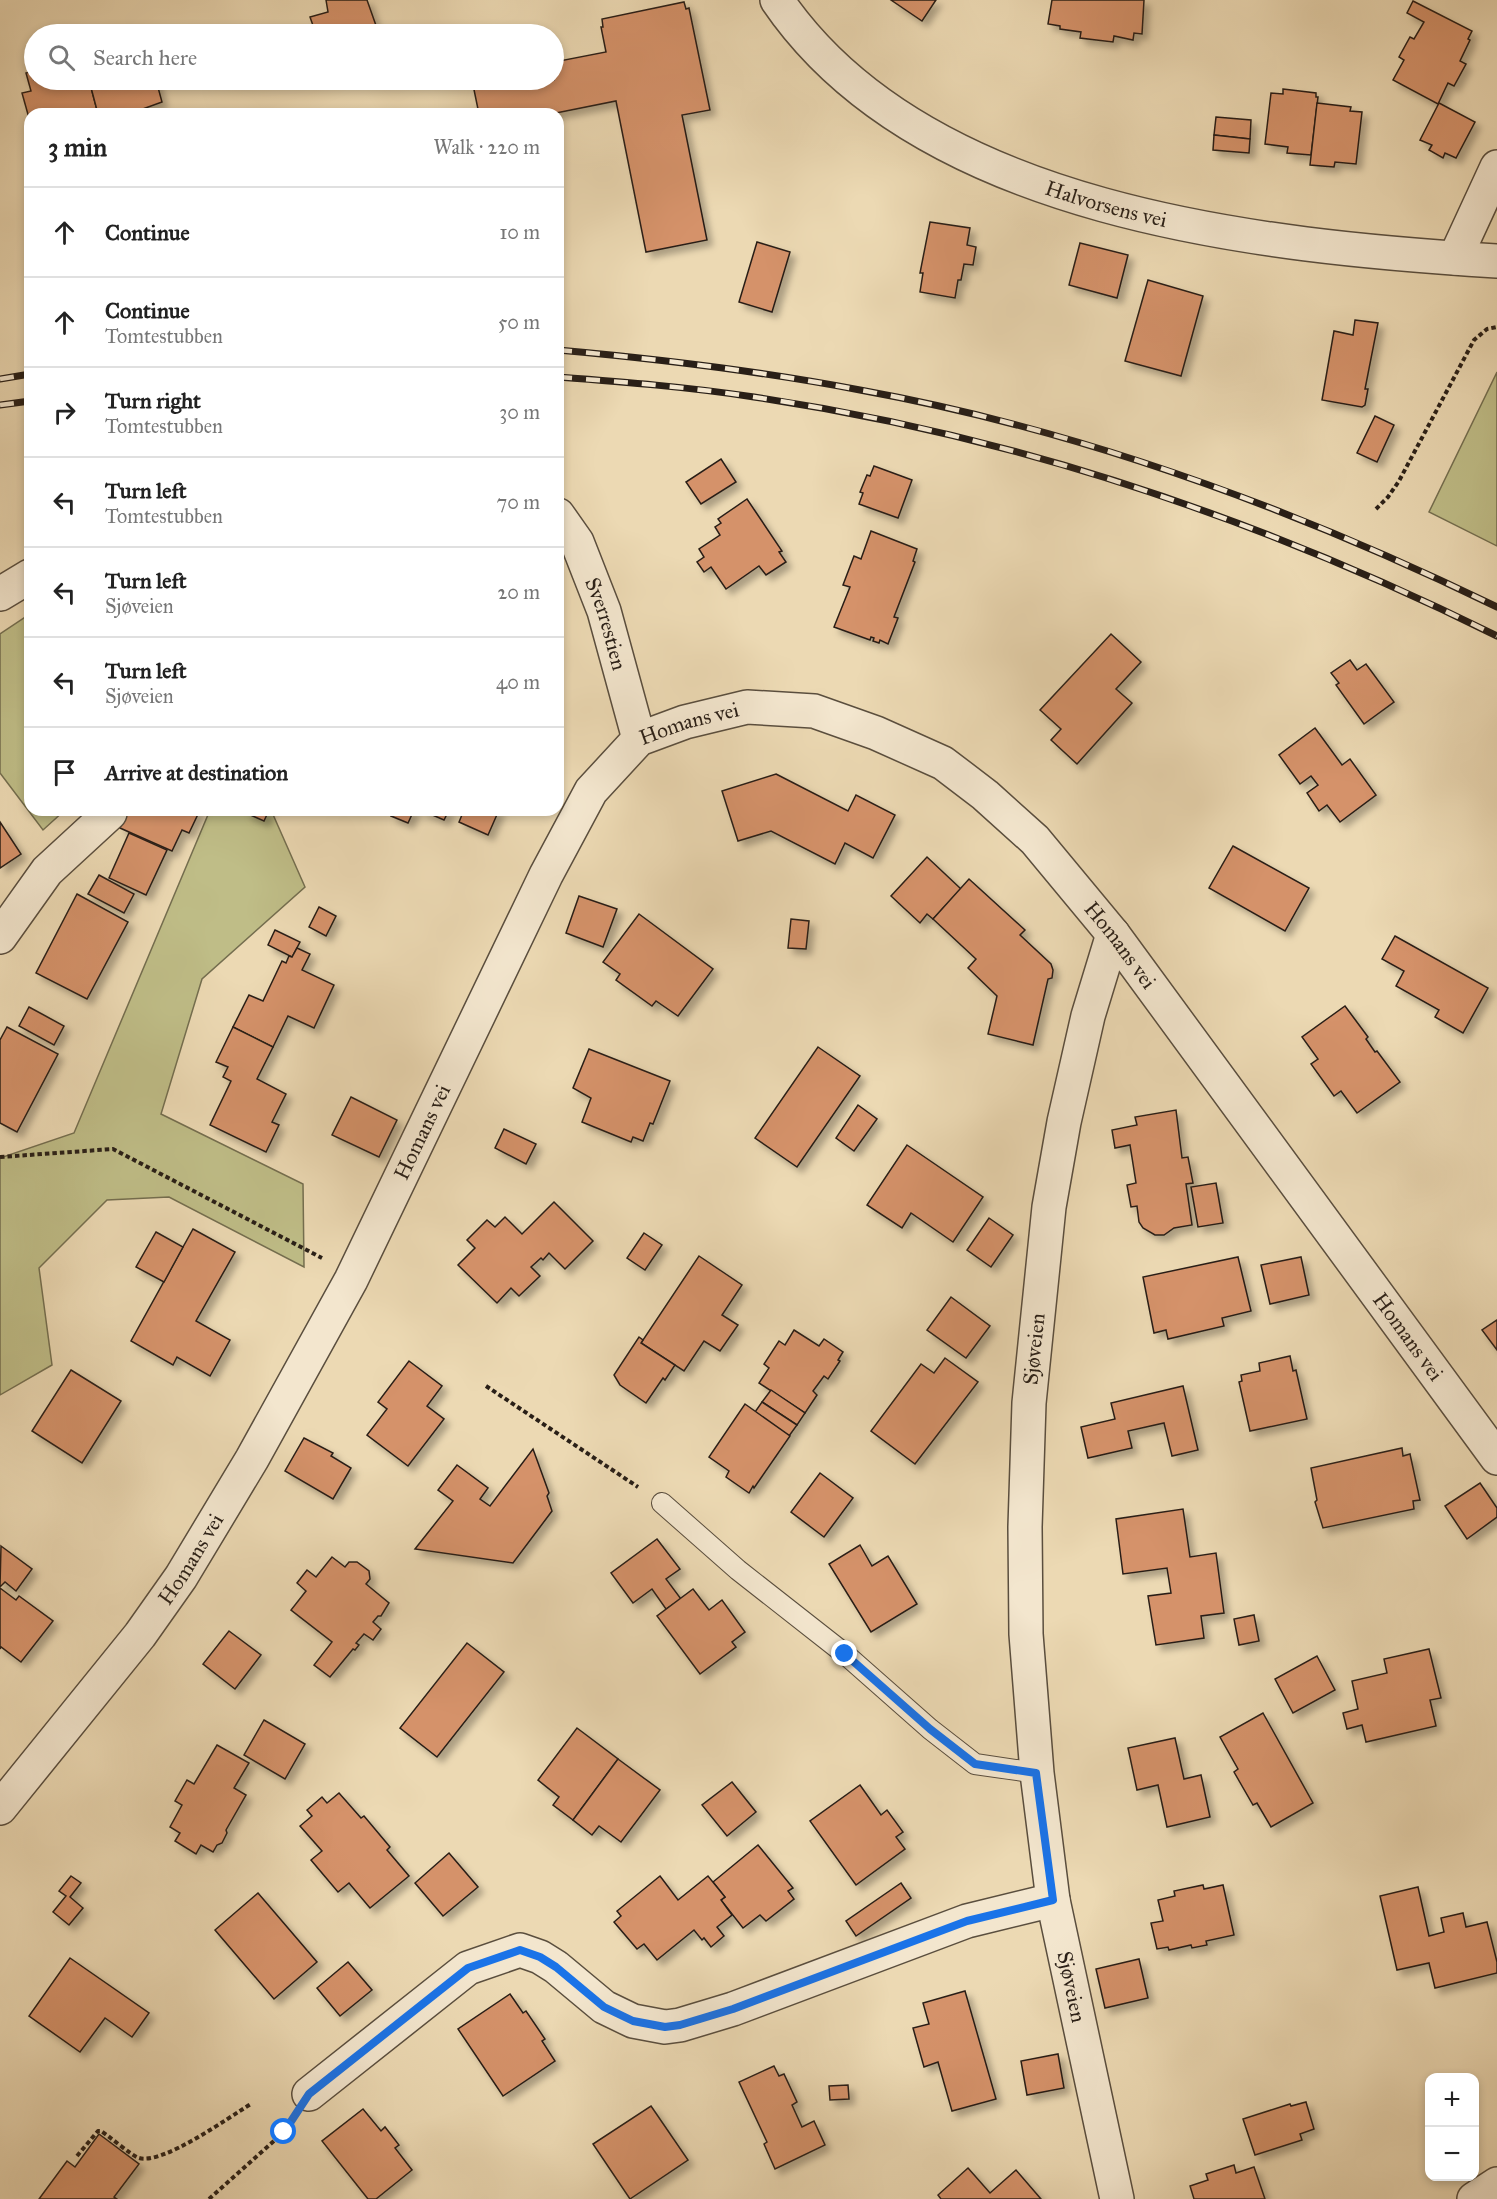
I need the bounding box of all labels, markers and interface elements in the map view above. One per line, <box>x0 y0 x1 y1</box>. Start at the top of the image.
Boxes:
search box <box>24 24 564 90</box>
icon: search <box>45 41 78 74</box>
text: Search here <box>93 44 197 71</box>
text: 3 min <box>48 131 107 163</box>
text: Walk · 220 m <box>433 135 540 159</box>
street label: Halvorsens vei <box>1042 175 1170 233</box>
icon: ahead <box>48 216 81 249</box>
text: Continue <box>105 219 190 246</box>
text: 10 m <box>499 220 540 244</box>
text: Continue <box>105 297 190 324</box>
icon: ahead <box>48 306 81 339</box>
text: 50 m <box>498 310 540 334</box>
text: Tomtestubben <box>105 324 223 348</box>
text: Turn right <box>105 387 201 414</box>
icon: right <box>48 396 81 429</box>
text: 30 m <box>499 400 540 424</box>
text: Tomtestubben <box>105 414 223 438</box>
text: Turn left <box>105 477 187 504</box>
icon: left <box>48 486 81 519</box>
text: 70 m <box>497 490 540 514</box>
text: Tomtestubben <box>105 504 223 528</box>
text: Turn left <box>105 567 187 594</box>
street label: Sverrestien <box>579 574 633 673</box>
icon: left <box>48 576 81 609</box>
text: 20 m <box>497 580 540 604</box>
text: Sjøveien <box>105 594 174 618</box>
text: Turn left <box>105 657 187 684</box>
icon: left <box>48 666 81 699</box>
text: 40 m <box>496 670 540 694</box>
text: Sjøveien <box>105 684 174 708</box>
street label: Homans vei <box>635 696 742 751</box>
icon: arrive <box>48 756 81 789</box>
text: Arrive at destination <box>105 759 288 786</box>
street label: Homans vei <box>1079 896 1162 994</box>
street label: Homans vei <box>388 1080 456 1184</box>
street label: Homans vei <box>1367 1287 1449 1386</box>
street label: Sjøveien <box>1017 1312 1051 1386</box>
street label: Homans vei <box>152 1508 229 1610</box>
route end <box>831 1640 857 1666</box>
street label: Sjøveien <box>1051 1949 1092 2025</box>
map controls <box>1425 2073 1479 2181</box>
button: + <box>1425 2073 1479 2127</box>
route start <box>270 2118 296 2144</box>
button: − <box>1425 2127 1479 2181</box>

